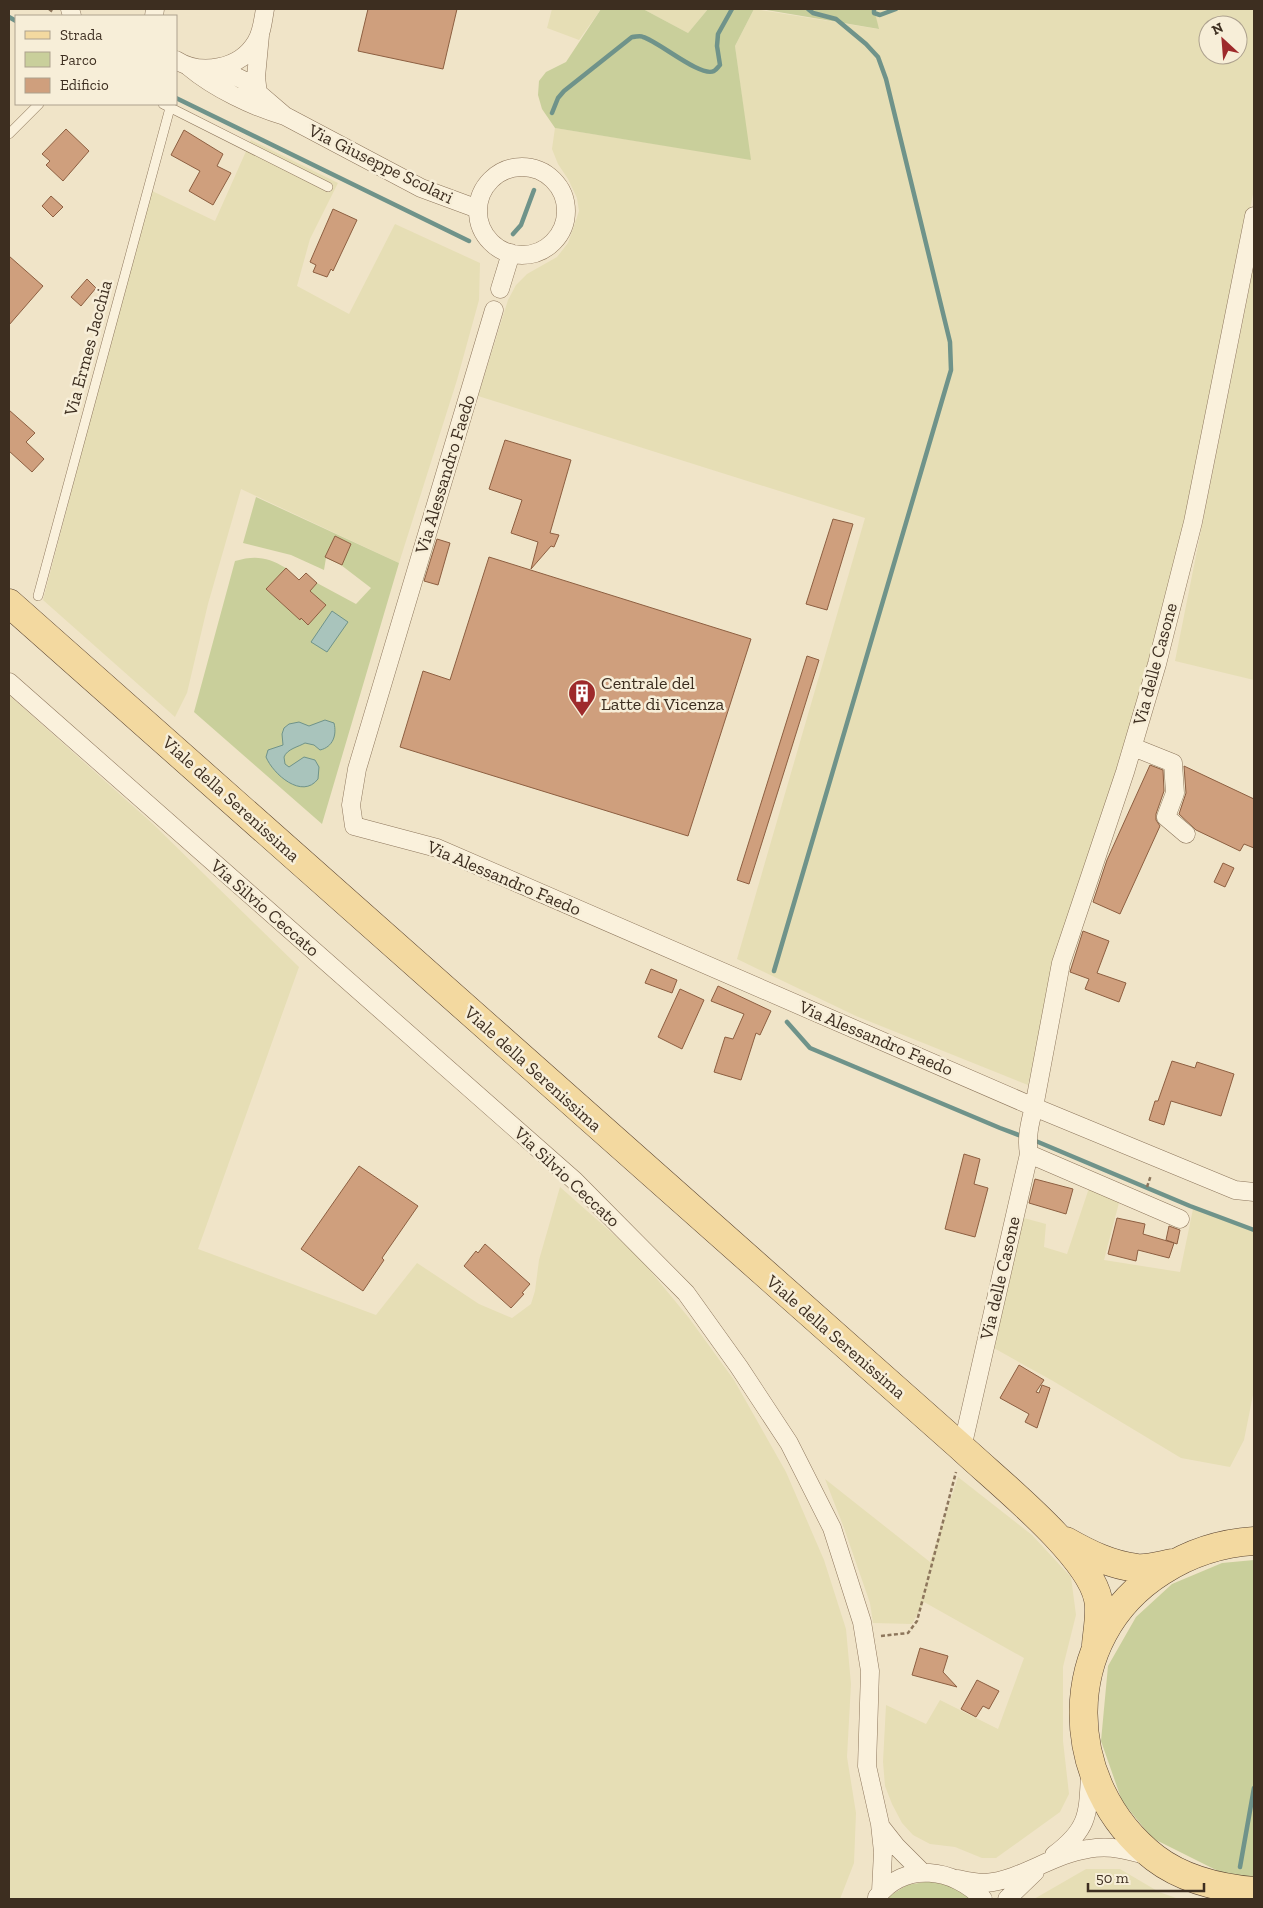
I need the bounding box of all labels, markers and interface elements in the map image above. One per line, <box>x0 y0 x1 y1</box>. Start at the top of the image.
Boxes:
legend <box>15 15 178 105</box>
north arrow <box>1198 15 1248 65</box>
text: N <box>1209 19 1226 39</box>
text: Strada <box>60 26 103 44</box>
text: Parco <box>60 51 97 69</box>
text: Edificio <box>60 76 109 94</box>
street label: Via Giuseppe Scolari <box>304 119 457 209</box>
street label: Via Ermes Jacchia <box>59 277 117 419</box>
street label: Via Alessandro Faedo <box>410 392 480 557</box>
street label: Via delle Casone <box>1128 600 1182 729</box>
place label: Centrale del Latte di Vicenza <box>601 672 725 715</box>
building icon: Centrale del Latte di Vicenza <box>567 678 597 717</box>
street label: Viale della Serenissima <box>157 731 305 867</box>
street label: Via Alessandro Faedo <box>423 835 584 920</box>
street label: Via Silvio Ceccato <box>205 854 324 961</box>
street label: Via Alessandro Faedo <box>795 995 956 1080</box>
street label: Viale della Serenissima <box>459 1001 607 1137</box>
street label: Via Silvio Ceccato <box>509 1121 625 1232</box>
street label: Via delle Casone <box>975 1214 1025 1343</box>
street label: Viale della Serenissima <box>761 1270 910 1404</box>
scale bar <box>1088 1860 1204 1892</box>
text: 50 m <box>1096 1869 1129 1887</box>

